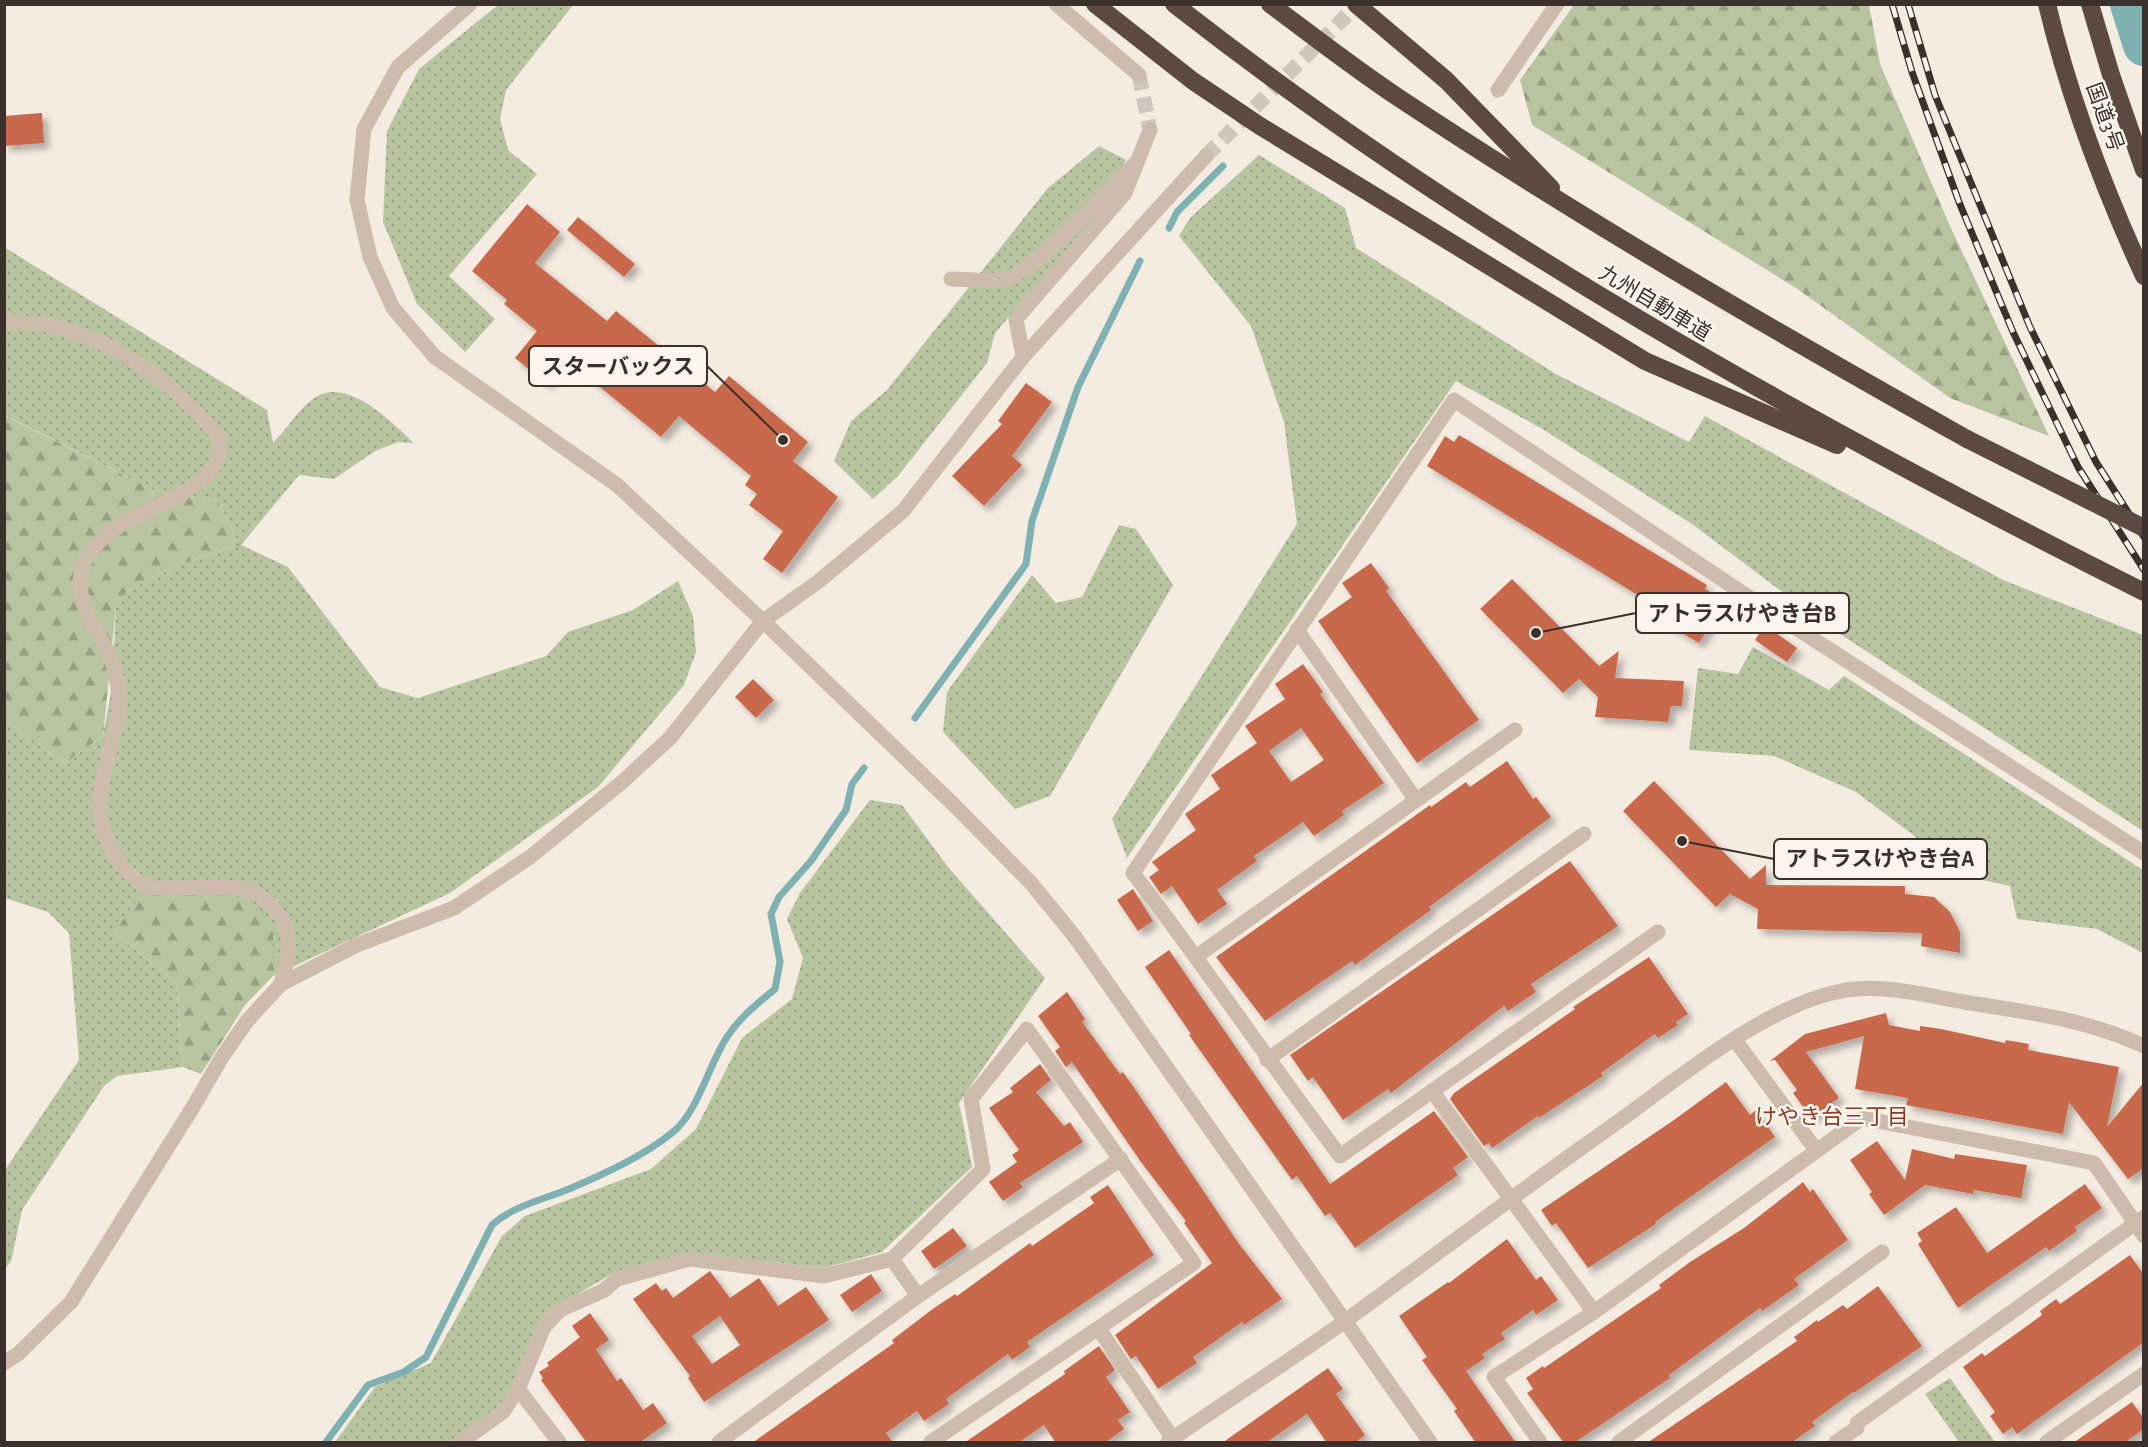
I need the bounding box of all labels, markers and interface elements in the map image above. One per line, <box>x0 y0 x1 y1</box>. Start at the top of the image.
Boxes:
street label: 国道3号 <box>2082 80 2128 154</box>
street label: 九州自動車道 <box>1595 261 1715 345</box>
callout: スターバックス <box>529 346 707 386</box>
text: スターバックス <box>541 355 695 378</box>
callout: アトラスけやき台B <box>1636 593 1849 633</box>
text: アトラスけやき台B <box>1648 602 1836 625</box>
callout: アトラスけやき台A <box>1774 839 1987 879</box>
text: アトラスけやき台A <box>1786 847 1974 870</box>
district label: けやき台三丁目 <box>1755 1105 1909 1128</box>

